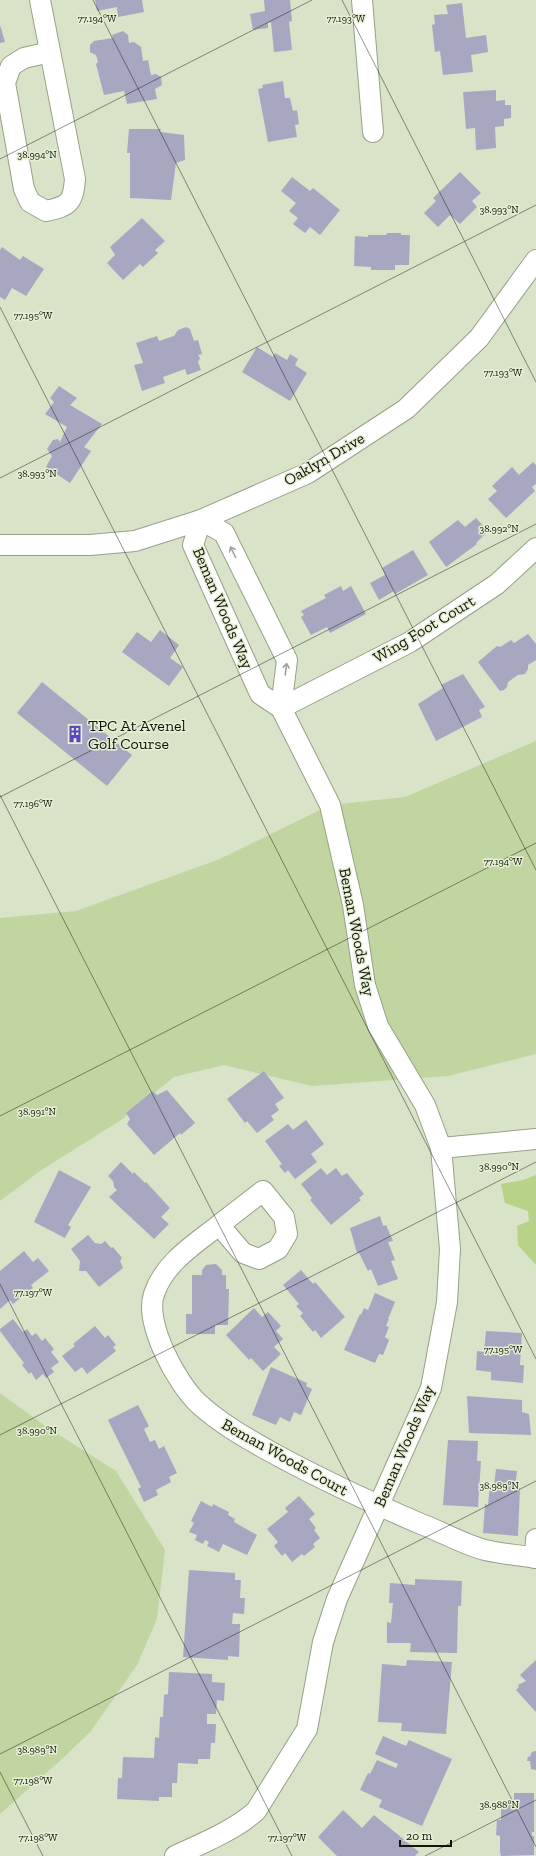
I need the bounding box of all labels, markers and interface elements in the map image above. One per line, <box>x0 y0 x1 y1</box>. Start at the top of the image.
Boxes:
text: 77.194°W <box>78 13 117 25</box>
text: 77.193°W <box>327 13 366 25</box>
text: 38.994°N <box>17 149 57 161</box>
text: 38.993°N <box>479 204 519 216</box>
text: 77.195°W <box>14 310 53 322</box>
text: 77.193°W <box>484 367 523 379</box>
street label: Oaklyn Drive <box>280 428 368 490</box>
text: 38.993°N <box>17 468 57 480</box>
text: 38.992°N <box>479 523 519 535</box>
street label: Beman Woods Way <box>189 544 258 672</box>
one-way arrow <box>229 546 236 558</box>
street label: Wing Foot Court <box>370 591 478 667</box>
one-way arrow <box>282 663 290 676</box>
place label: TPC At Avenel Golf Course <box>88 716 186 753</box>
building icon: TPC At Avenel Golf Course <box>65 724 85 744</box>
text: 77.196°W <box>14 798 53 810</box>
text: 77.194°W <box>484 856 523 868</box>
street label: Beman Woods Way <box>335 866 379 999</box>
text: 38.991°N <box>18 1106 57 1118</box>
text: 38.990°N <box>479 1161 520 1173</box>
text: 77.197°W <box>14 1287 53 1299</box>
text: 77.195°W <box>484 1344 523 1356</box>
street label: Beman Woods Way <box>370 1382 439 1510</box>
street label: Beman Woods Court <box>219 1414 351 1500</box>
text: 38.990°N <box>17 1425 58 1437</box>
text: 38.989°N <box>479 1480 519 1492</box>
text: 38.989°N <box>17 1744 57 1756</box>
text: 77.198°W <box>14 1775 53 1787</box>
text: 38.988°N <box>479 1799 519 1811</box>
scale bar <box>400 1822 451 1848</box>
text: 20 m <box>406 1829 433 1843</box>
text: 77.198°W <box>19 1832 58 1844</box>
text: 77.197°W <box>268 1832 307 1844</box>

